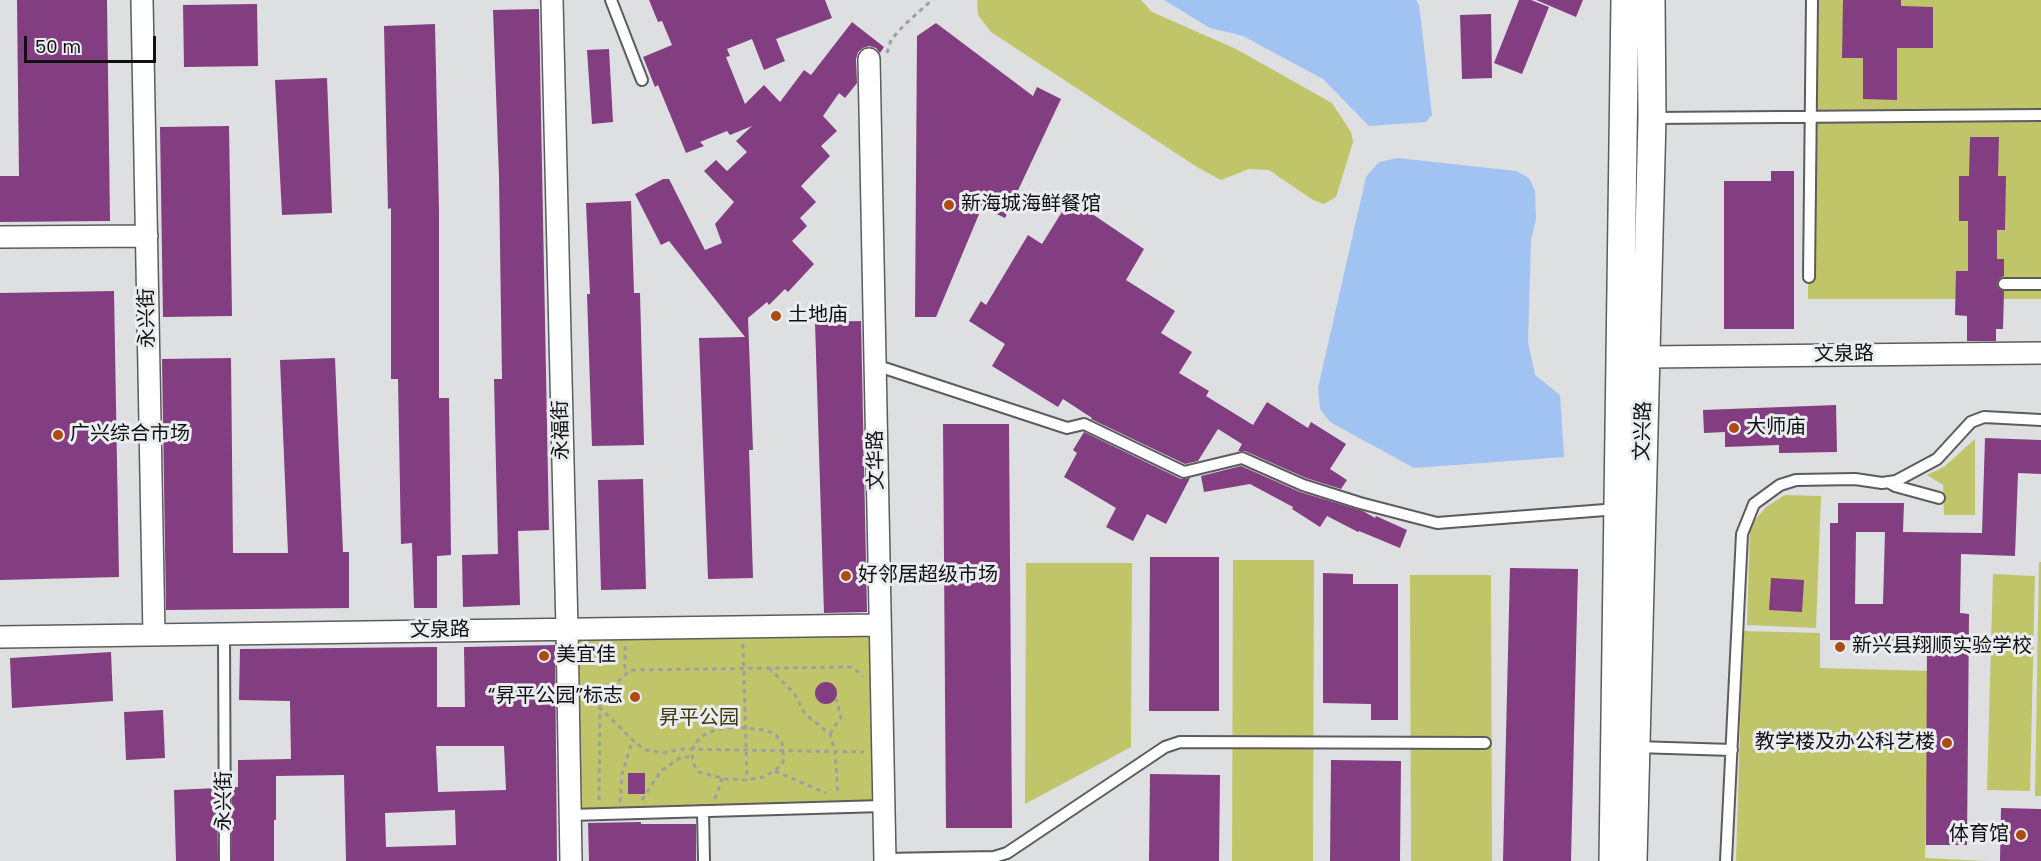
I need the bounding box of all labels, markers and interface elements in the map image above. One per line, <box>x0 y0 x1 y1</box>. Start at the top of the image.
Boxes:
scale bar <box>27 24 159 62</box>
text: 50 m <box>35 34 81 59</box>
place label: 新海城海鲜餐馆 <box>961 193 1101 217</box>
marker: 新海城海鲜餐馆 <box>942 198 956 212</box>
street label: 永兴街 <box>135 288 161 348</box>
place label: 土地庙 <box>788 304 848 328</box>
marker: 土地庙 <box>769 309 783 323</box>
street label: 文泉路 <box>1814 342 1874 368</box>
street label: 永福街 <box>549 400 575 460</box>
street label: 文兴路 <box>1631 401 1657 461</box>
place label: 大师庙 <box>1746 416 1806 440</box>
marker: 大师庙 <box>1727 421 1741 435</box>
place label: 广兴综合市场 <box>70 423 190 447</box>
marker: 广兴综合市场 <box>51 428 65 442</box>
street label: 文华路 <box>864 430 890 490</box>
place label: 好邻居超级市场 <box>858 564 998 588</box>
marker: 好邻居超级市场 <box>839 569 853 583</box>
street label: 文泉路 <box>410 618 470 644</box>
place label: 新兴县翔顺实验学校 <box>1852 635 2032 659</box>
marker: 新兴县翔顺实验学校 <box>1833 640 1847 654</box>
place label: 美宜佳 <box>556 644 616 668</box>
marker: 美宜佳 <box>537 649 551 663</box>
place label: “昇平公园”标志 <box>488 685 623 709</box>
marker: “昇平公园”标志 <box>628 690 642 704</box>
park label: 昇平公园 <box>659 707 739 731</box>
place label: 教学楼及办公科艺楼 <box>1755 731 1935 755</box>
marker: 教学楼及办公科艺楼 <box>1940 736 1954 750</box>
street label: 永兴街 <box>213 771 237 831</box>
place label: 体育馆 <box>1949 823 2009 847</box>
marker: 体育馆 <box>2014 828 2028 842</box>

